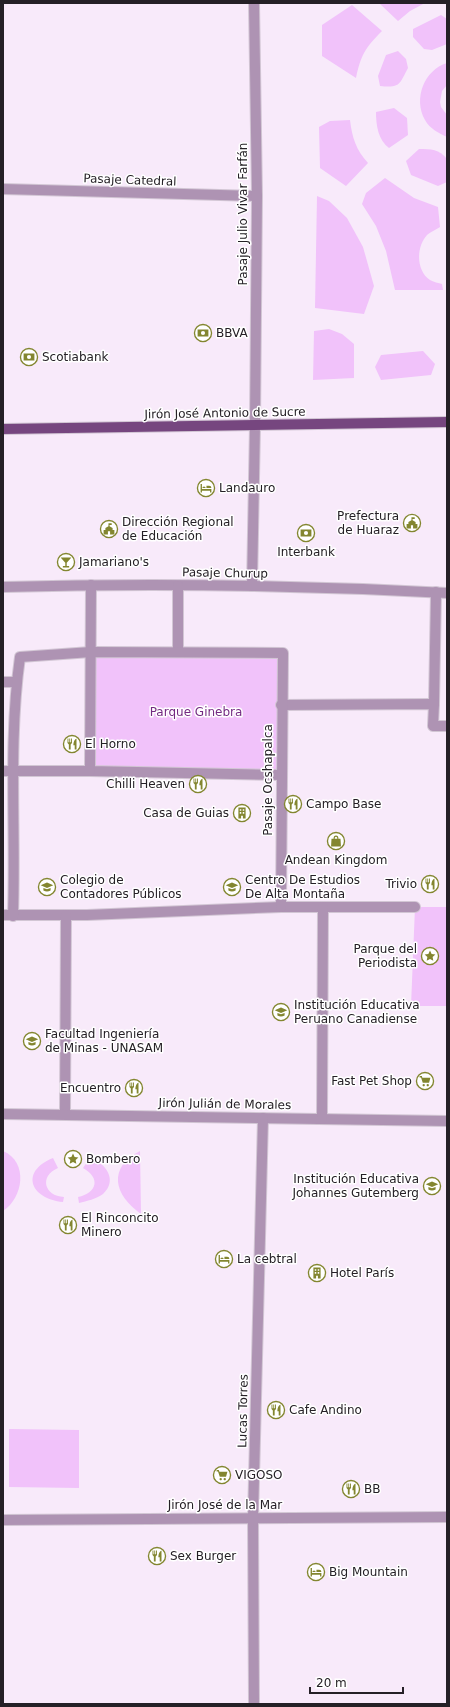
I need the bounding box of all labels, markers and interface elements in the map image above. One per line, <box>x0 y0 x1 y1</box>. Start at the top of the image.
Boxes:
street label: Pasaje Julio Vivar Farfán <box>236 143 250 285</box>
street label: Pasaje Catedral <box>83 171 177 189</box>
bank icon: BBVA <box>193 323 213 343</box>
place label: BBVA <box>216 326 249 340</box>
bank icon: Scotiabank <box>19 347 39 367</box>
place label: Scotiabank <box>42 350 109 364</box>
street label: Jirón José Antonio de Sucre <box>143 405 306 421</box>
hotel icon: Landauro <box>196 478 216 498</box>
place label: Landauro <box>219 481 275 495</box>
place label: Prefectura de Huaraz <box>337 509 399 537</box>
public building icon: Prefectura de Huaraz <box>402 513 422 533</box>
place label: Dirección Regional de Educación <box>122 515 234 543</box>
public building icon: Dirección Regional de Educación <box>99 519 119 539</box>
bank icon: Interbank <box>296 523 316 543</box>
place label: Interbank <box>277 545 335 559</box>
bar icon: Jamariano's <box>56 552 76 572</box>
place label: Jamariano's <box>78 555 149 569</box>
street label: Pasaje Churup <box>182 565 268 581</box>
park label: Parque Ginebra <box>150 705 242 719</box>
street label: Pasaje Ocshapalca <box>261 724 275 836</box>
restaurant icon: El Horno <box>62 734 82 754</box>
place label: El Horno <box>85 737 136 751</box>
restaurant icon: Chilli Heaven <box>188 774 208 794</box>
place label: Chilli Heaven <box>106 777 185 791</box>
restaurant icon: Campo Base <box>283 794 303 814</box>
place label: Campo Base <box>306 797 381 811</box>
building icon: Casa de Guias <box>232 803 252 823</box>
place label: Casa de Guias <box>143 806 229 820</box>
shop icon: Andean Kingdom <box>326 831 346 851</box>
place label: Andean Kingdom <box>285 853 387 867</box>
place label: Colegio de Contadores Públicos <box>60 873 182 901</box>
place label: Centro De Estudios De Alta Montaña <box>245 873 360 901</box>
restaurant icon: Trivio <box>420 874 440 894</box>
school or university icon: Colegio de Contadores Públicos <box>37 877 57 897</box>
school or university icon: Centro De Estudios De Alta Montaña <box>222 877 242 897</box>
place label: Trivio <box>384 877 417 891</box>
place label: Parque del Periodista <box>353 942 417 970</box>
place icon: Parque del Periodista <box>420 946 440 966</box>
place label: Institución Educativa Peruano Canadiense <box>294 998 420 1026</box>
school or university icon: Institución Educativa Peruano Canadiense <box>271 1002 291 1022</box>
place label: Facultad Ingeniería de Minas - UNASAM <box>45 1027 163 1055</box>
school or university icon: Facultad Ingeniería de Minas - UNASAM <box>22 1031 42 1051</box>
supermarket icon: Fast Pet Shop <box>415 1071 435 1091</box>
place label: Fast Pet Shop <box>331 1074 412 1088</box>
restaurant icon: Encuentro <box>124 1078 144 1098</box>
place label: Encuentro <box>60 1081 121 1095</box>
street label: Jirón Julián de Morales <box>158 1096 291 1112</box>
place icon: Bombero <box>63 1149 83 1169</box>
place label: Bombero <box>86 1152 140 1166</box>
place label: Institución Educativa Johannes Gutemberg <box>291 1172 419 1200</box>
school or university icon: Institución Educativa Johannes Gutemberg <box>422 1176 442 1196</box>
place label: El Rinconcito Minero <box>81 1211 159 1239</box>
restaurant icon: El Rinconcito Minero <box>58 1215 78 1235</box>
hotel icon: La cebtral <box>214 1249 234 1269</box>
place label: La cebtral <box>237 1252 297 1266</box>
building icon: Hotel París <box>307 1263 327 1283</box>
place label: Hotel París <box>330 1266 394 1280</box>
street label: Lucas Torres <box>235 1374 251 1448</box>
restaurant icon: Cafe Andino <box>266 1400 286 1420</box>
place label: Cafe Andino <box>289 1403 362 1417</box>
supermarket icon: VIGOSO <box>212 1465 232 1485</box>
place label: VIGOSO <box>235 1468 283 1482</box>
restaurant icon: BB <box>341 1479 361 1499</box>
place label: BB <box>364 1482 380 1496</box>
street label: Jirón José de la Mar <box>167 1498 282 1512</box>
restaurant icon: Sex Burger <box>147 1546 167 1566</box>
place label: Sex Burger <box>170 1549 236 1563</box>
hotel icon: Big Mountain <box>306 1562 326 1582</box>
place label: Big Mountain <box>329 1565 408 1579</box>
scale bar <box>310 1669 403 1695</box>
text: 20 m <box>316 1676 347 1690</box>

